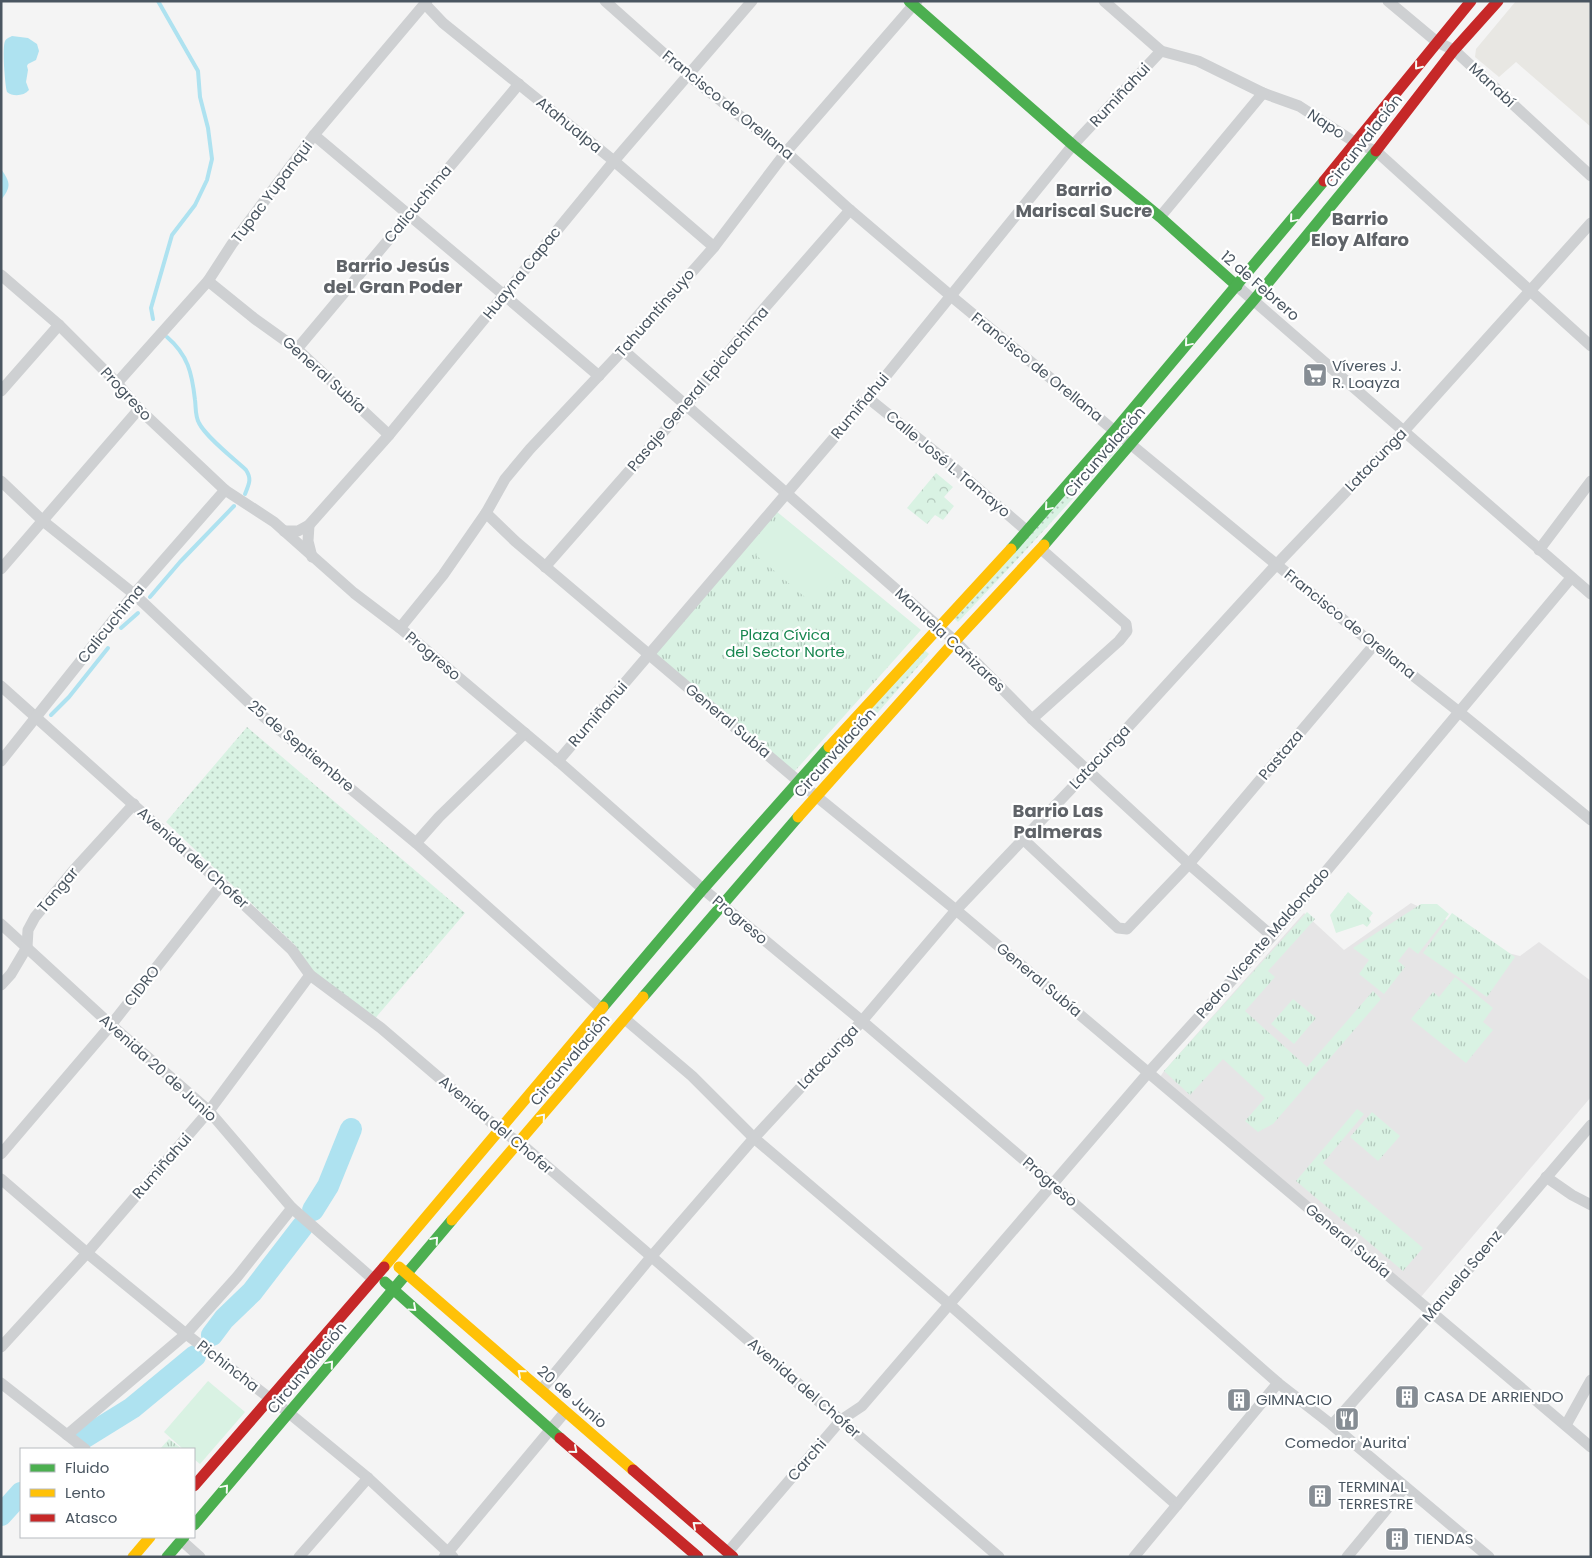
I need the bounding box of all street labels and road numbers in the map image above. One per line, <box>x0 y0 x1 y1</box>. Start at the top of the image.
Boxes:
street label: Francisco de Orellana <box>658 45 799 164</box>
street label: Rumiñahui <box>1085 58 1155 131</box>
street label: Manabí <box>1464 58 1520 112</box>
street label: Circunvalación <box>1320 89 1407 192</box>
street label: Atahualpa <box>532 92 607 158</box>
street label: Napo <box>1304 104 1349 143</box>
street label: Tupac Yupanqui <box>226 136 317 247</box>
street label: Calicuchima <box>379 160 456 247</box>
street label: Huayna Capac <box>478 222 565 323</box>
street label: 12 de Febrero <box>1216 246 1304 326</box>
street label: Tahuantinsuyo <box>610 264 699 362</box>
street label: Pasaje General Epiclachima <box>622 302 773 476</box>
street label: Francisco de Orellana <box>967 307 1108 426</box>
street label: General Subía <box>278 331 371 418</box>
street label: Progreso <box>96 362 157 425</box>
street label: Rumiñahui <box>826 368 894 443</box>
street label: Circunvalación <box>1059 402 1150 501</box>
street label: Calle José L. Tamayo <box>882 405 1015 522</box>
street label: Latacunga <box>1340 423 1411 496</box>
street label: Francisco de Orellana <box>1280 564 1421 683</box>
street label: Calicuchima <box>72 580 149 668</box>
street label: Manuela Cañizares <box>890 583 1010 697</box>
street label: Progreso <box>401 626 465 685</box>
street label: Rumiñahui <box>563 676 632 751</box>
street label: General Subía <box>681 679 776 763</box>
street label: 25 de Septiembre <box>244 695 359 796</box>
street label: Circunvalación <box>789 703 880 802</box>
street label: Latacunga <box>1064 720 1135 793</box>
street label: Pastaza <box>1254 725 1308 784</box>
street label: Avenida del Chofer <box>133 802 254 914</box>
street label: Tangar <box>32 862 83 917</box>
street label: Pedro Vicente Maldonado <box>1191 863 1334 1023</box>
street label: Progreso <box>708 890 772 949</box>
street label: General Subía <box>992 938 1087 1022</box>
street label: CIDRO <box>119 961 164 1011</box>
street label: Avenida 20 de Junio <box>95 1009 222 1126</box>
street label: Circunvalación <box>525 1009 614 1110</box>
street label: Latacunga <box>792 1020 863 1093</box>
street label: Avenida del Chofer <box>435 1071 558 1179</box>
street label: Rumiñahui <box>127 1128 196 1203</box>
street label: Progreso <box>1018 1152 1082 1211</box>
street label: General Subía <box>1301 1199 1396 1283</box>
street label: Manuela Saenz <box>1417 1225 1506 1326</box>
street label: Circunvalación <box>262 1317 351 1418</box>
street label: Avenida del Chofer <box>743 1333 866 1443</box>
street label: Pichincha <box>193 1335 264 1396</box>
street label: 20 de Junio <box>533 1361 612 1433</box>
street label: Carchi <box>782 1434 831 1485</box>

